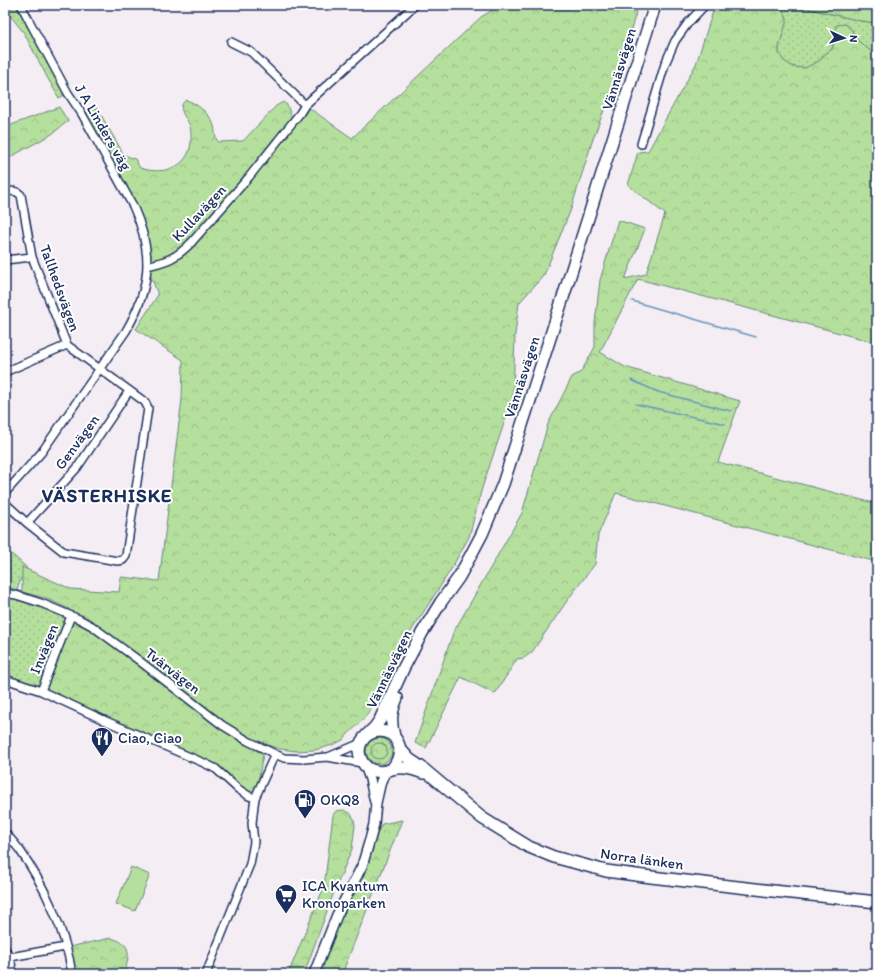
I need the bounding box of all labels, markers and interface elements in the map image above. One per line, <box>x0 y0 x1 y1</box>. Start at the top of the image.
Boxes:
north arrow <box>824 18 864 58</box>
street label: Vännäsvägen <box>598 25 640 112</box>
text: N <box>847 34 860 43</box>
street label: J A Linders väg <box>71 80 135 174</box>
street label: Kullavägen <box>168 181 230 245</box>
street label: Tallhedsvägen <box>36 242 84 334</box>
street label: Vännäsvägen <box>500 333 544 420</box>
street label: Genvägen <box>51 410 103 473</box>
district label: VÄSTERHISKE <box>42 484 172 507</box>
street label: Invägen <box>26 621 62 677</box>
street label: Vännäsvägen <box>362 626 416 711</box>
street label: Tvärvägen <box>142 644 204 698</box>
restaurant icon: Ciao, Ciao <box>89 725 115 758</box>
place label: Ciao, Ciao <box>118 729 182 747</box>
fuel station icon: OKQ8 <box>292 787 318 820</box>
place label: OKQ8 <box>320 791 360 809</box>
street label: Norra länken <box>599 844 685 874</box>
place label: ICA Kvantum Kronoparken <box>302 877 389 912</box>
supermarket icon: ICA Kvantum Kronoparken <box>273 882 299 915</box>

